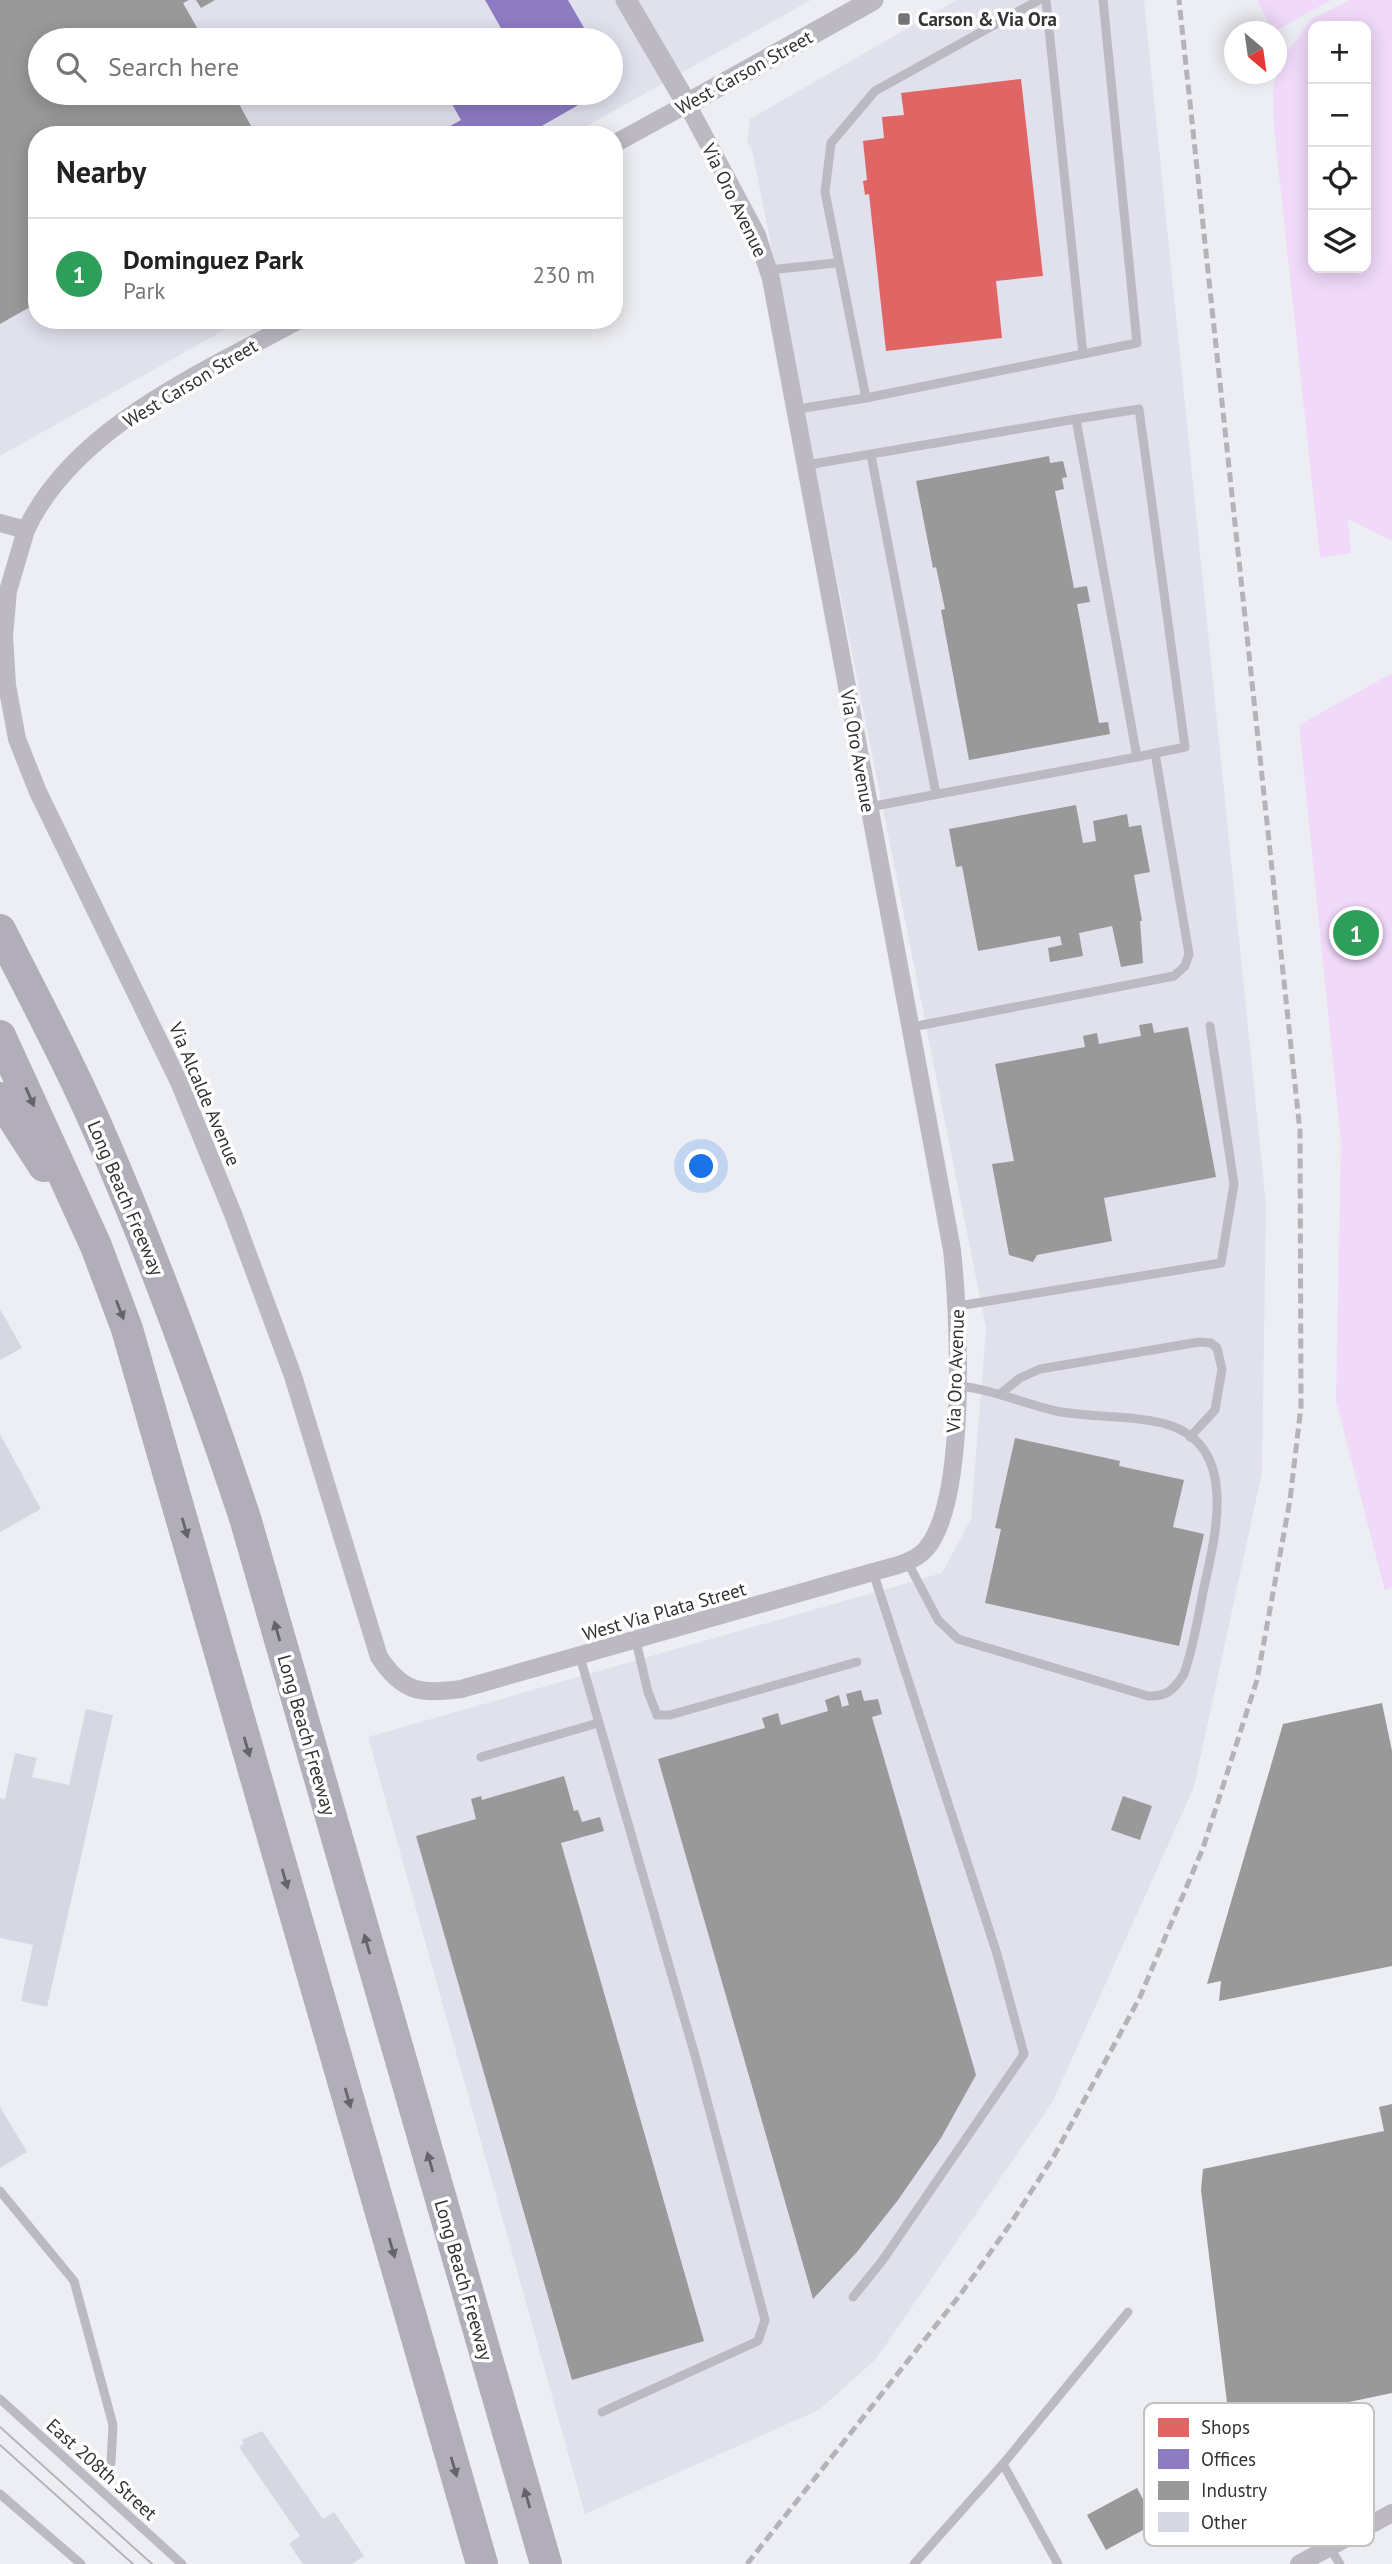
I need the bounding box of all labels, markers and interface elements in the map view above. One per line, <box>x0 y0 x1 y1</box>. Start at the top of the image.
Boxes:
place label: Carson & Via Ora <box>918 7 1057 31</box>
marker: Carson & Via Ora <box>896 11 912 27</box>
north arrow <box>1224 21 1287 84</box>
map controls <box>1308 21 1371 273</box>
button: + <box>1308 21 1371 84</box>
street label: West Carson Street <box>671 24 817 120</box>
search box <box>28 28 623 105</box>
icon: search <box>52 48 90 86</box>
text: Search here <box>108 50 239 83</box>
button: − <box>1308 84 1371 147</box>
street label: Via Oro Avenue <box>697 138 773 261</box>
button: locate <box>1308 147 1371 210</box>
text: Nearby <box>56 152 146 191</box>
button: layers <box>1308 210 1371 273</box>
text: Dominguez Park <box>123 243 304 276</box>
text: 1 <box>72 260 86 289</box>
text: 230 m <box>533 260 595 289</box>
text: Park <box>123 276 165 305</box>
street label: West Carson Street <box>118 333 262 433</box>
street label: Via Oro Avenue <box>835 687 881 814</box>
pin: 1 <box>1333 907 1379 959</box>
street label: Via Alcalde Avenue <box>164 1018 246 1169</box>
one-way arrow <box>24 1087 36 1107</box>
street label: Long Beach Freeway <box>82 1117 170 1279</box>
your location <box>684 1149 718 1183</box>
one-way arrow <box>115 1299 126 1320</box>
street label: Via Oro Avenue <box>941 1309 969 1434</box>
one-way arrow <box>180 1517 191 1539</box>
street label: West Via Plata Street <box>579 1576 749 1646</box>
one-way arrow <box>271 1620 282 1642</box>
street label: Long Beach Freeway <box>273 1652 341 1818</box>
one-way arrow <box>243 1736 253 1757</box>
one-way arrow <box>281 1869 291 1890</box>
one-way arrow <box>362 1933 372 1954</box>
one-way arrow <box>344 2087 354 2108</box>
one-way arrow <box>425 2151 435 2172</box>
street label: Long Beach Freeway <box>430 2197 498 2363</box>
one-way arrow <box>387 2238 397 2259</box>
legend <box>1144 2403 1374 2546</box>
street label: East 208th Street <box>42 2413 163 2525</box>
text: Shops <box>1201 2415 1250 2439</box>
text: Offices <box>1201 2447 1256 2471</box>
one-way arrow <box>450 2457 460 2478</box>
text: Industry <box>1201 2478 1267 2502</box>
one-way arrow <box>522 2488 532 2509</box>
text: Other <box>1201 2510 1247 2534</box>

